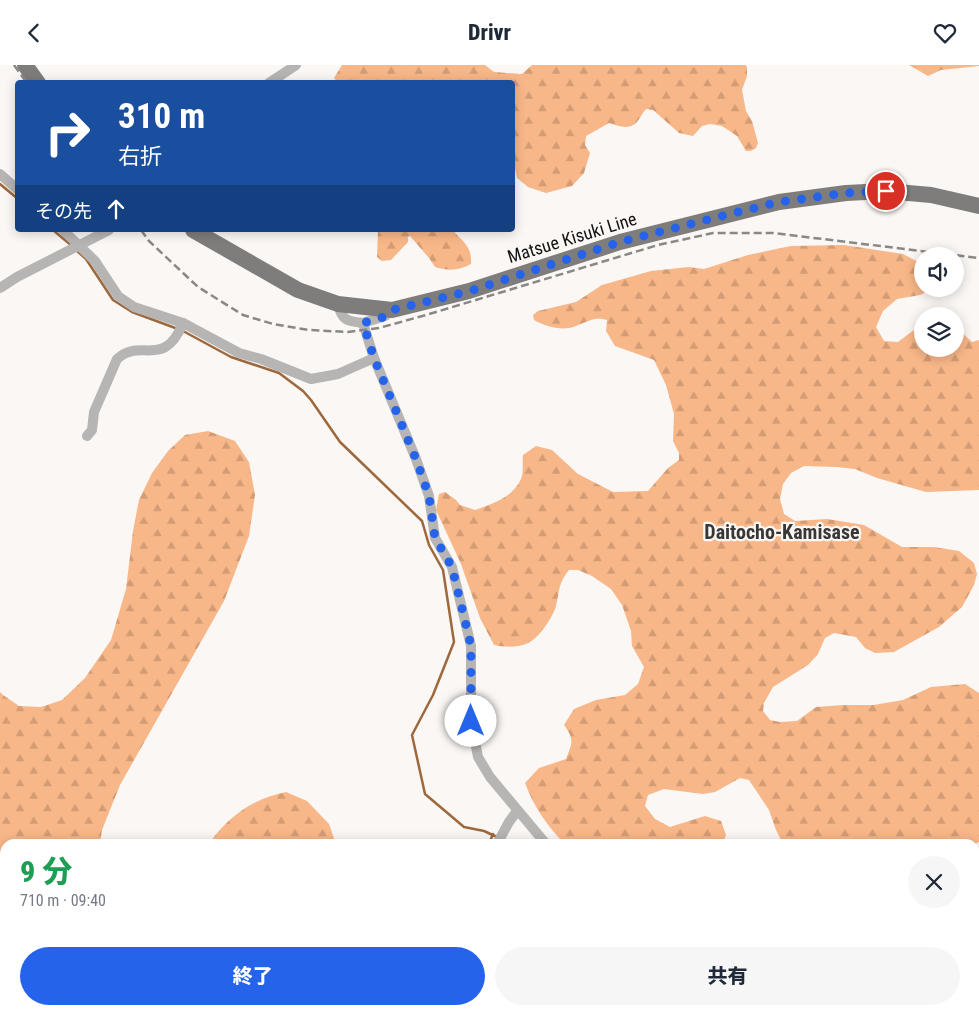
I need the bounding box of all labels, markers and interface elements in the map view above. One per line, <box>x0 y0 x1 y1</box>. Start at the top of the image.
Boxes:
icon: back <box>20 19 48 47</box>
icon: heart <box>931 19 959 47</box>
text: Drivr <box>468 20 511 45</box>
text: 310 m <box>118 96 205 137</box>
icon: right <box>35 100 100 165</box>
text: 右折 <box>118 144 162 169</box>
pin <box>865 170 907 212</box>
icon: arrive <box>872 177 900 205</box>
icon: ahead <box>102 195 130 223</box>
text: その先 <box>35 200 92 223</box>
street label: Matsue Kisuki Line <box>505 208 639 267</box>
map controls <box>914 247 964 357</box>
button: sound <box>914 247 964 297</box>
button: layers <box>914 307 964 357</box>
district label: Daitocho-Kamisase <box>704 520 860 544</box>
position arrow <box>444 694 496 746</box>
text: 9 分 <box>20 854 72 889</box>
button: close <box>908 856 960 908</box>
text: 710 m · 09:40 <box>20 891 106 910</box>
button: 終了 <box>20 947 485 1005</box>
button: 共有 <box>495 947 960 1005</box>

